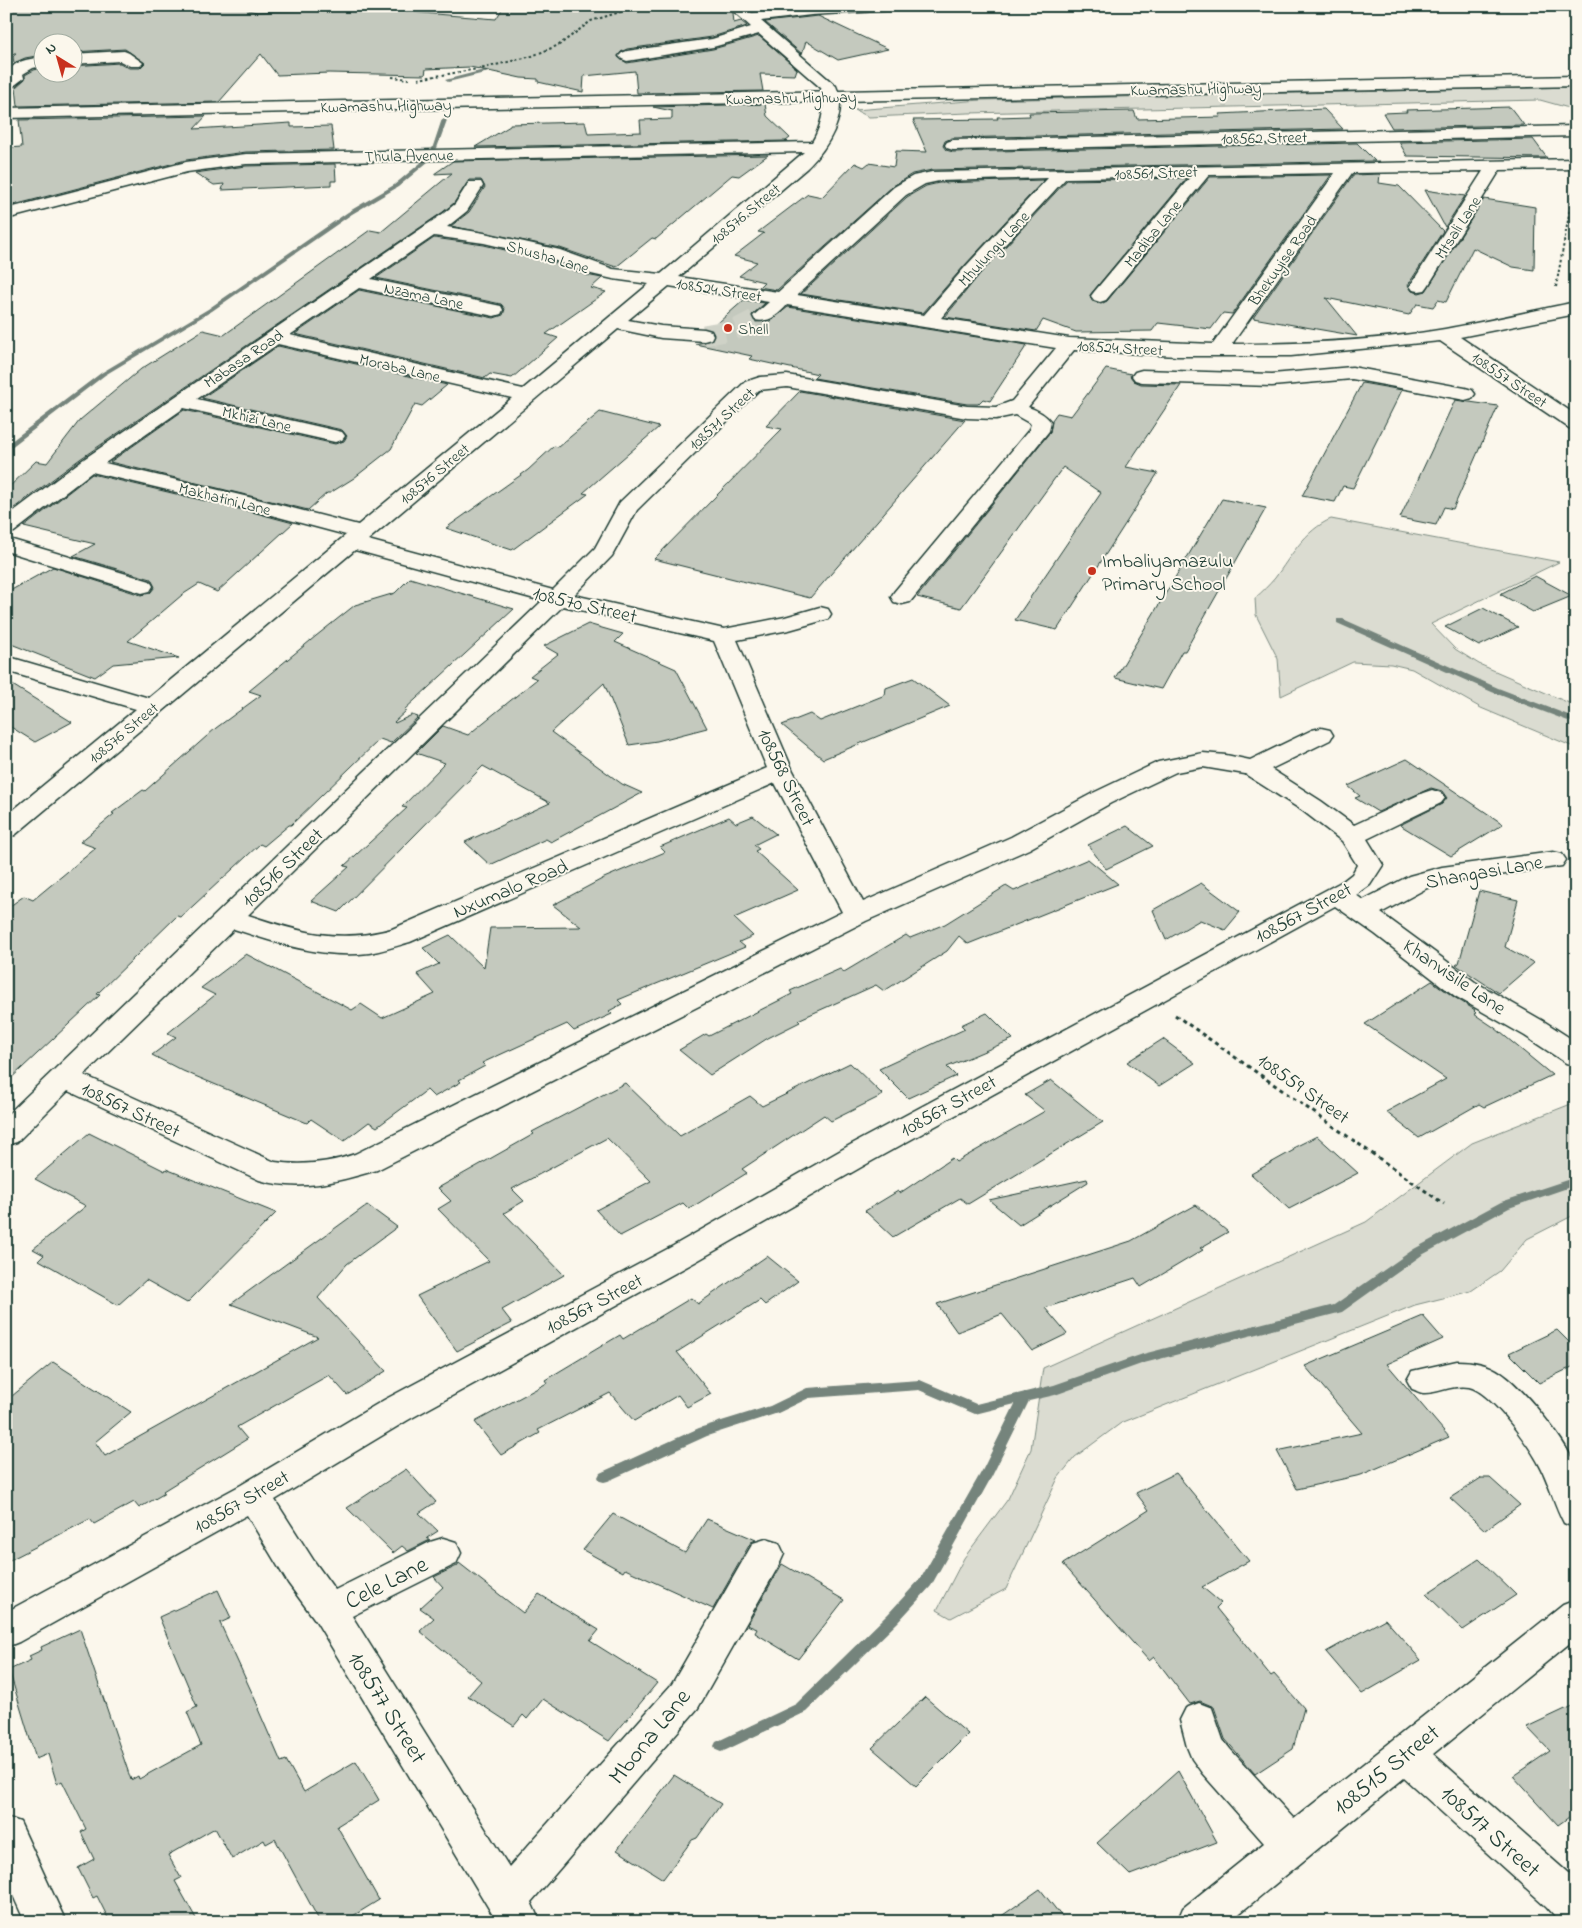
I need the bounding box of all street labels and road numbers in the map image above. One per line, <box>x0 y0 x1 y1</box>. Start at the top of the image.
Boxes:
street label: Kwamashu Highway <box>1130 77 1262 103</box>
street label: Kwamashu Highway <box>725 86 857 112</box>
street label: Kwamashu Highway <box>320 94 452 120</box>
street label: 108562 Street <box>1221 126 1308 152</box>
street label: Thula Avenue <box>364 144 455 170</box>
street label: 108561 Street <box>1114 161 1199 187</box>
street label: 108576 Street <box>706 178 787 251</box>
street label: Mtsali Lane <box>1429 191 1489 264</box>
street label: Madiba Lane <box>1119 195 1189 273</box>
street label: Mhulungu Lane <box>953 205 1037 293</box>
street label: Bhekuyise Road <box>1243 211 1324 313</box>
street label: Shusha Lane <box>503 235 592 281</box>
street label: 108524 Street <box>674 272 764 310</box>
street label: Nzama Lane <box>382 277 466 317</box>
street label: Mabasa Road <box>200 324 289 395</box>
street label: 108524 Street <box>1076 335 1164 363</box>
street label: 108557 Street <box>1466 346 1552 415</box>
street label: Moraba Lane <box>357 348 443 390</box>
street label: 108571 Street <box>684 382 761 457</box>
street label: Mkhizi Lane <box>220 400 294 440</box>
street label: 108576 Street <box>395 438 476 511</box>
street label: Makhatini Lane <box>176 477 274 523</box>
street label: 108570 Street <box>529 580 640 633</box>
street label: 108576 Street <box>84 697 165 770</box>
street label: 108568 Street <box>749 724 821 832</box>
street label: 108516 Street <box>236 822 332 916</box>
street label: Shangasi Lane <box>1424 849 1546 899</box>
street label: Nxumalo Road <box>449 853 573 928</box>
street label: 108567 Street <box>1250 876 1358 952</box>
street label: Khanvisile Lane <box>1396 933 1511 1023</box>
street label: 108559 Street <box>1251 1048 1355 1133</box>
street label: 108567 Street <box>896 1069 1003 1146</box>
street label: 108567 Street <box>76 1076 185 1147</box>
street label: 108567 Street <box>541 1267 649 1343</box>
street label: 108567 Street <box>189 1464 296 1542</box>
street label: Cele Lane <box>339 1548 435 1620</box>
street label: 108577 Street <box>337 1645 434 1771</box>
street label: Mbona Lane <box>601 1682 701 1793</box>
street label: 108515 Street <box>1327 1717 1449 1825</box>
street label: 108517 Street <box>1431 1778 1547 1888</box>

